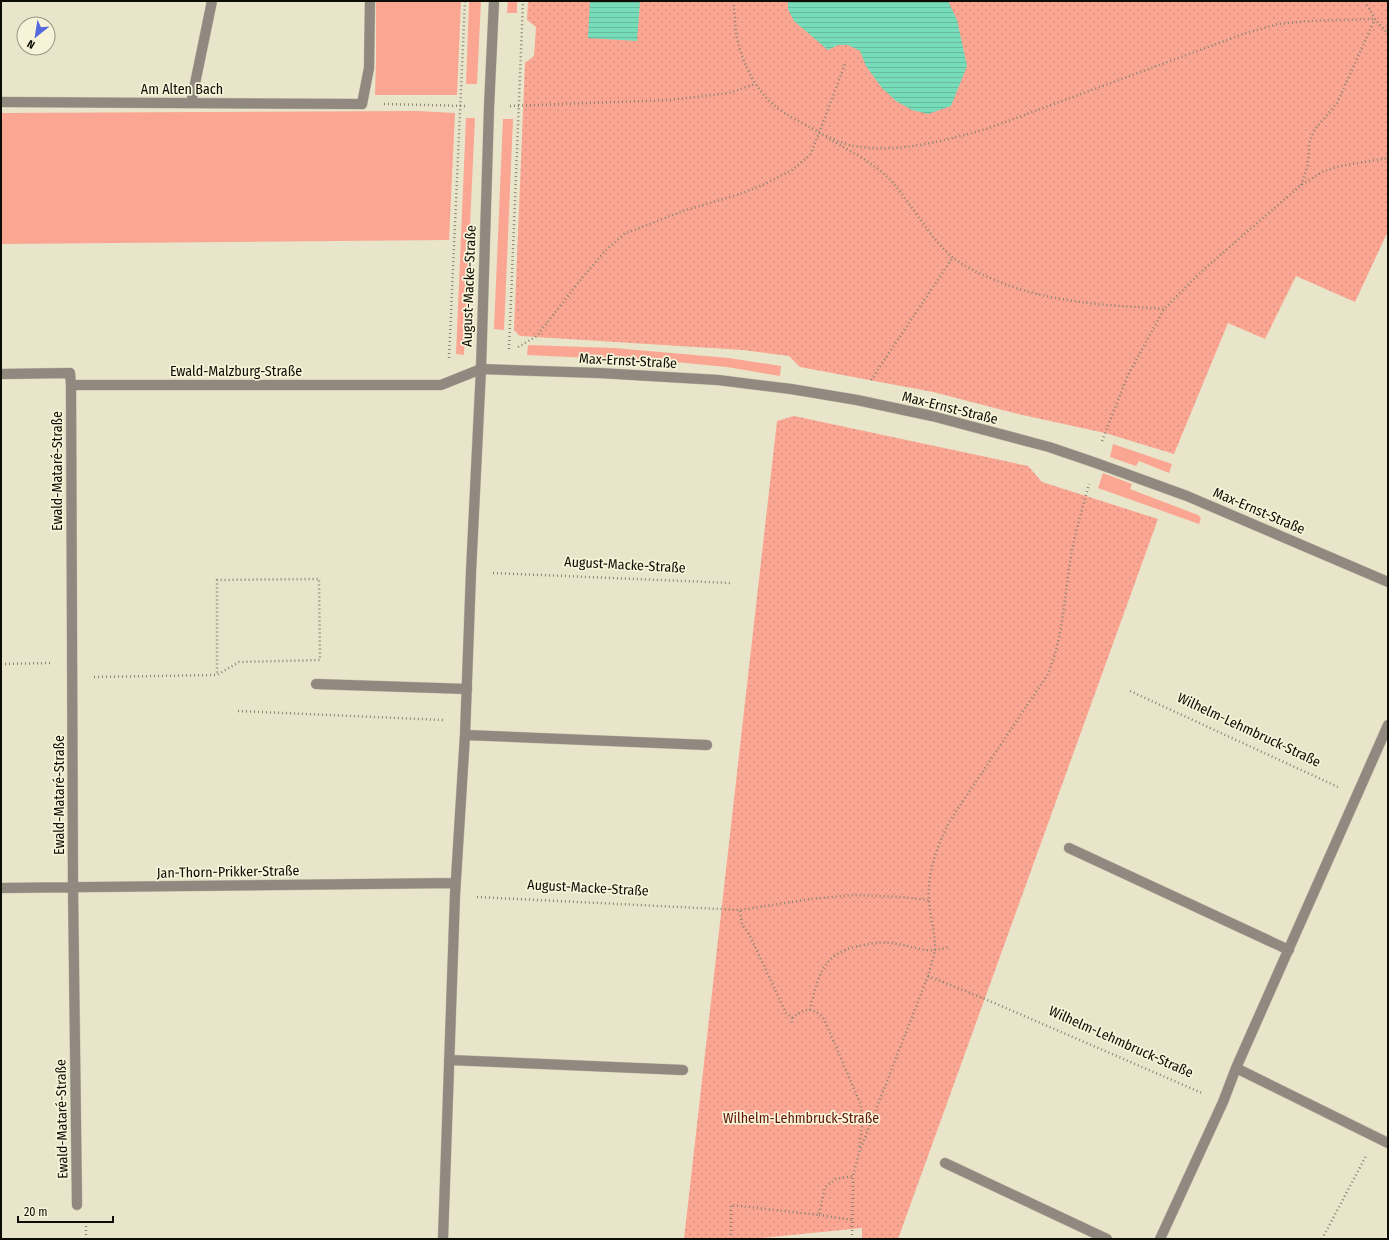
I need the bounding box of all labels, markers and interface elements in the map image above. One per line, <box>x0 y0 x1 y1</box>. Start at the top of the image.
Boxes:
north arrow <box>16 16 56 56</box>
text: N <box>25 37 37 52</box>
street label: Am Alten Bach <box>141 81 223 98</box>
street label: August-Macke-Straße <box>458 225 480 347</box>
street label: Max-Ernst-Straße <box>579 350 678 372</box>
street label: Ewald-Malzburg-Straße <box>170 363 302 380</box>
street label: Max-Ernst-Straße <box>900 388 1000 428</box>
street label: Ewald-Mataré-Straße <box>49 411 66 531</box>
street label: Max-Ernst-Straße <box>1211 484 1308 538</box>
street label: August-Macke-Straße <box>564 553 686 577</box>
street label: Wilhelm-Lehmbruck-Straße <box>1175 689 1323 771</box>
street label: Ewald-Mataré-Straße <box>51 735 68 855</box>
street label: Jan-Thorn-Prikker-Straße <box>156 862 300 882</box>
street label: August-Macke-Straße <box>527 876 649 900</box>
street label: Wilhelm-Lehmbruck-Straße <box>1046 1002 1196 1082</box>
street label: Ewald-Mataré-Straße <box>52 1059 72 1179</box>
park label: Wilhelm-Lehmbruck-Straße <box>723 1110 879 1127</box>
scale bar <box>18 1198 113 1224</box>
text: 20 m <box>24 1205 48 1219</box>

